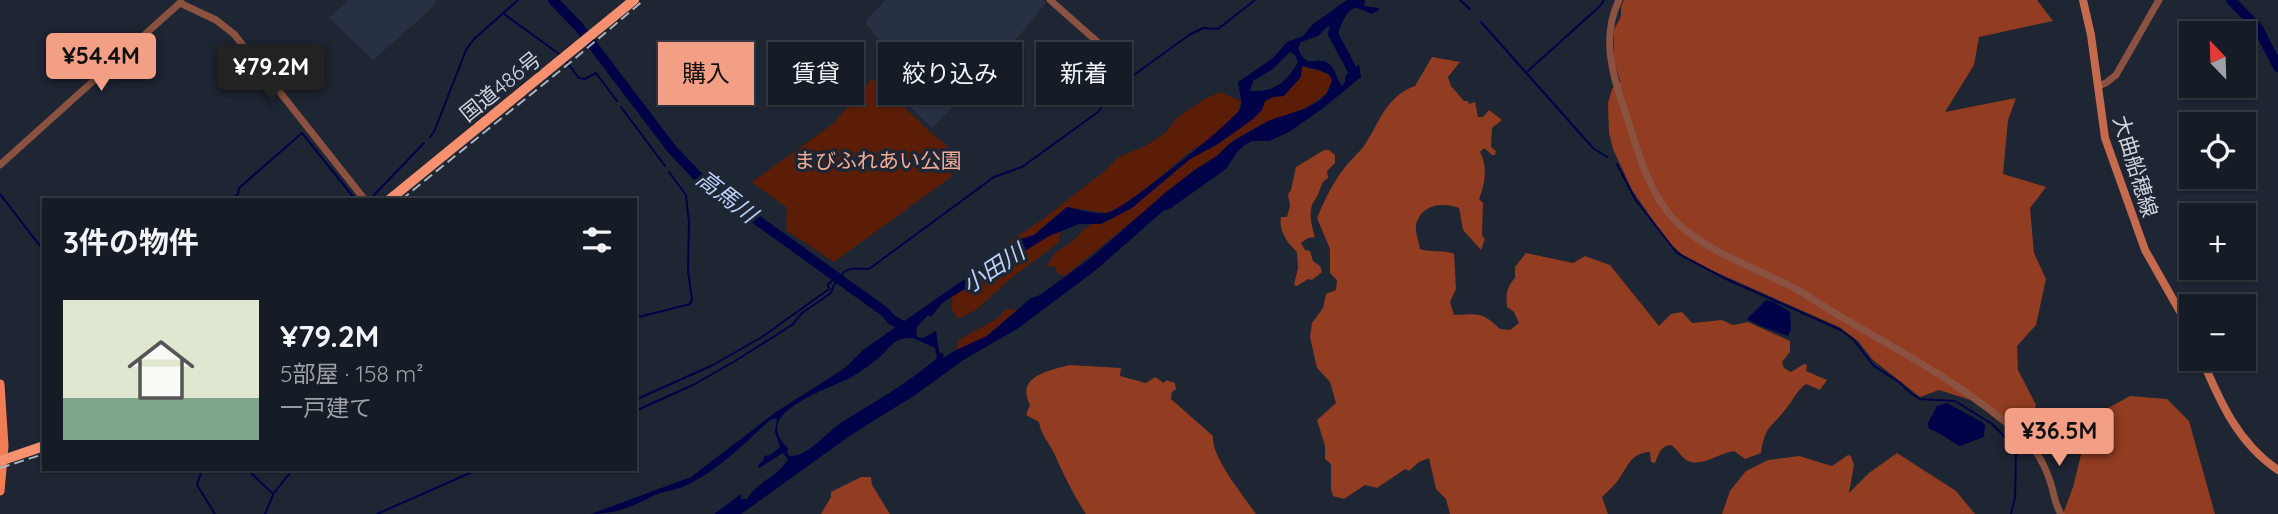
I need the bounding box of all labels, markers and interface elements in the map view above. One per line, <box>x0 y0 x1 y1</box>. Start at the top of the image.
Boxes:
north arrow <box>2179 21 2256 98</box>
map controls <box>2179 21 2256 371</box>
pin: ¥54.4M <box>44 34 158 93</box>
text: ¥54.4M <box>62 41 140 70</box>
chip: 購入 <box>658 42 754 105</box>
chip: 賃貸 <box>768 42 864 105</box>
chip: 絞り込み <box>878 42 1022 105</box>
chip: 新着 <box>1036 42 1132 105</box>
pin: ¥79.2M <box>214 44 328 104</box>
street label: 国道486号 <box>454 45 546 127</box>
text: ¥79.2M <box>233 52 309 81</box>
street label: 大曲船穂線 <box>2108 112 2164 220</box>
button: locate <box>2179 112 2256 189</box>
park label: まびふれあい公園 <box>794 147 962 173</box>
water label: 高馬川 <box>691 163 765 231</box>
button: + <box>2179 203 2256 280</box>
icon: filters <box>578 221 616 259</box>
text: 3件の物件 <box>63 223 199 261</box>
water label: 小田川 <box>956 235 1032 299</box>
button: − <box>2179 294 2256 371</box>
text: ¥79.2M <box>280 317 379 355</box>
icon: home <box>119 328 203 412</box>
text: 5部屋 · 158 m² <box>280 359 424 388</box>
text: 一戸建て <box>280 393 372 422</box>
pin: ¥36.5M <box>2002 408 2116 468</box>
text: ¥36.5M <box>2021 416 2097 445</box>

